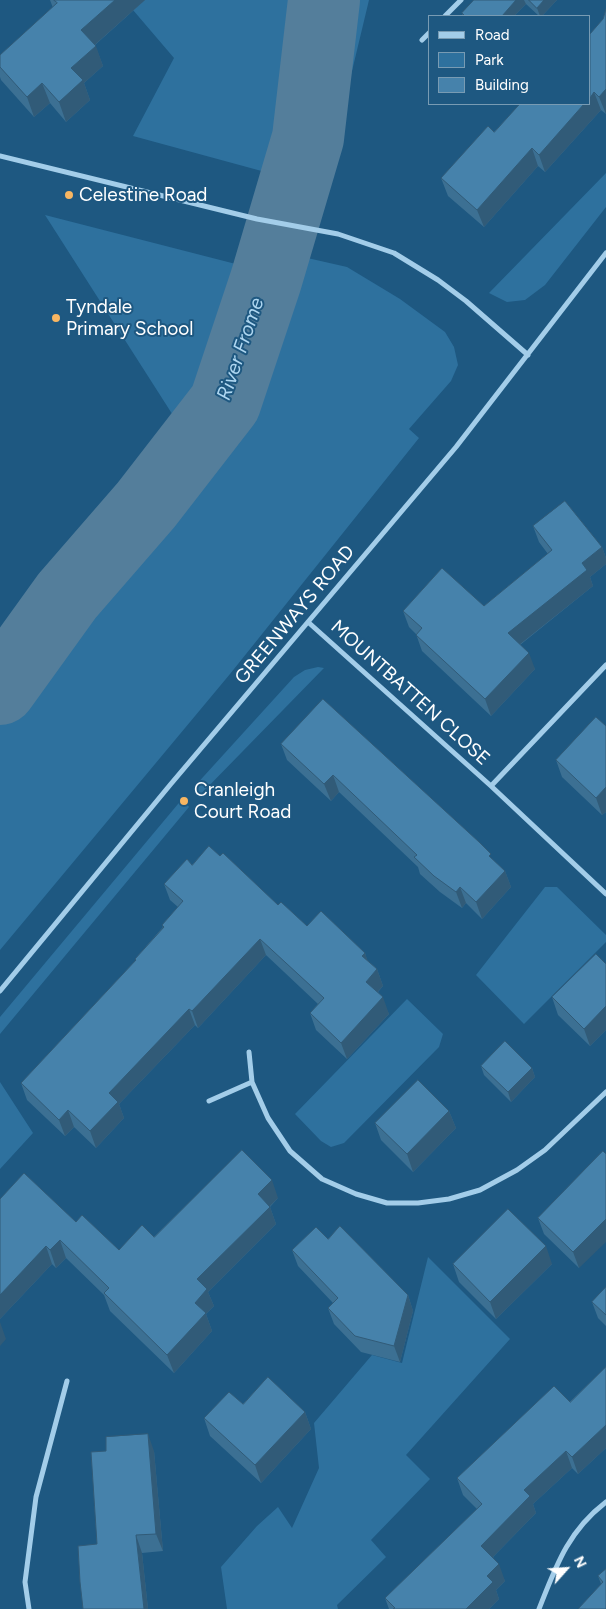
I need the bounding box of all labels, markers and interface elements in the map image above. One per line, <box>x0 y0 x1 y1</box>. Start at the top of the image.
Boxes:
legend <box>428 15 591 105</box>
text: Road <box>475 26 510 44</box>
text: Park <box>475 51 504 69</box>
text: Building <box>475 76 529 94</box>
place label: Celestine Road <box>79 184 207 206</box>
marker: Celestine Road <box>63 189 75 201</box>
water label: River Frome <box>212 294 270 404</box>
place label: Tyndale Primary School <box>66 296 193 340</box>
marker: Tyndale Primary School <box>50 312 62 324</box>
street label: GREENWAYS ROAD <box>230 541 360 689</box>
street label: MOUNTBATTEN CLOSE <box>326 616 494 770</box>
place label: Cranleigh Court Road <box>194 779 291 823</box>
marker: Cranleigh Court Road <box>178 795 190 807</box>
north arrow <box>541 1544 591 1594</box>
text: N <box>570 1554 590 1571</box>

